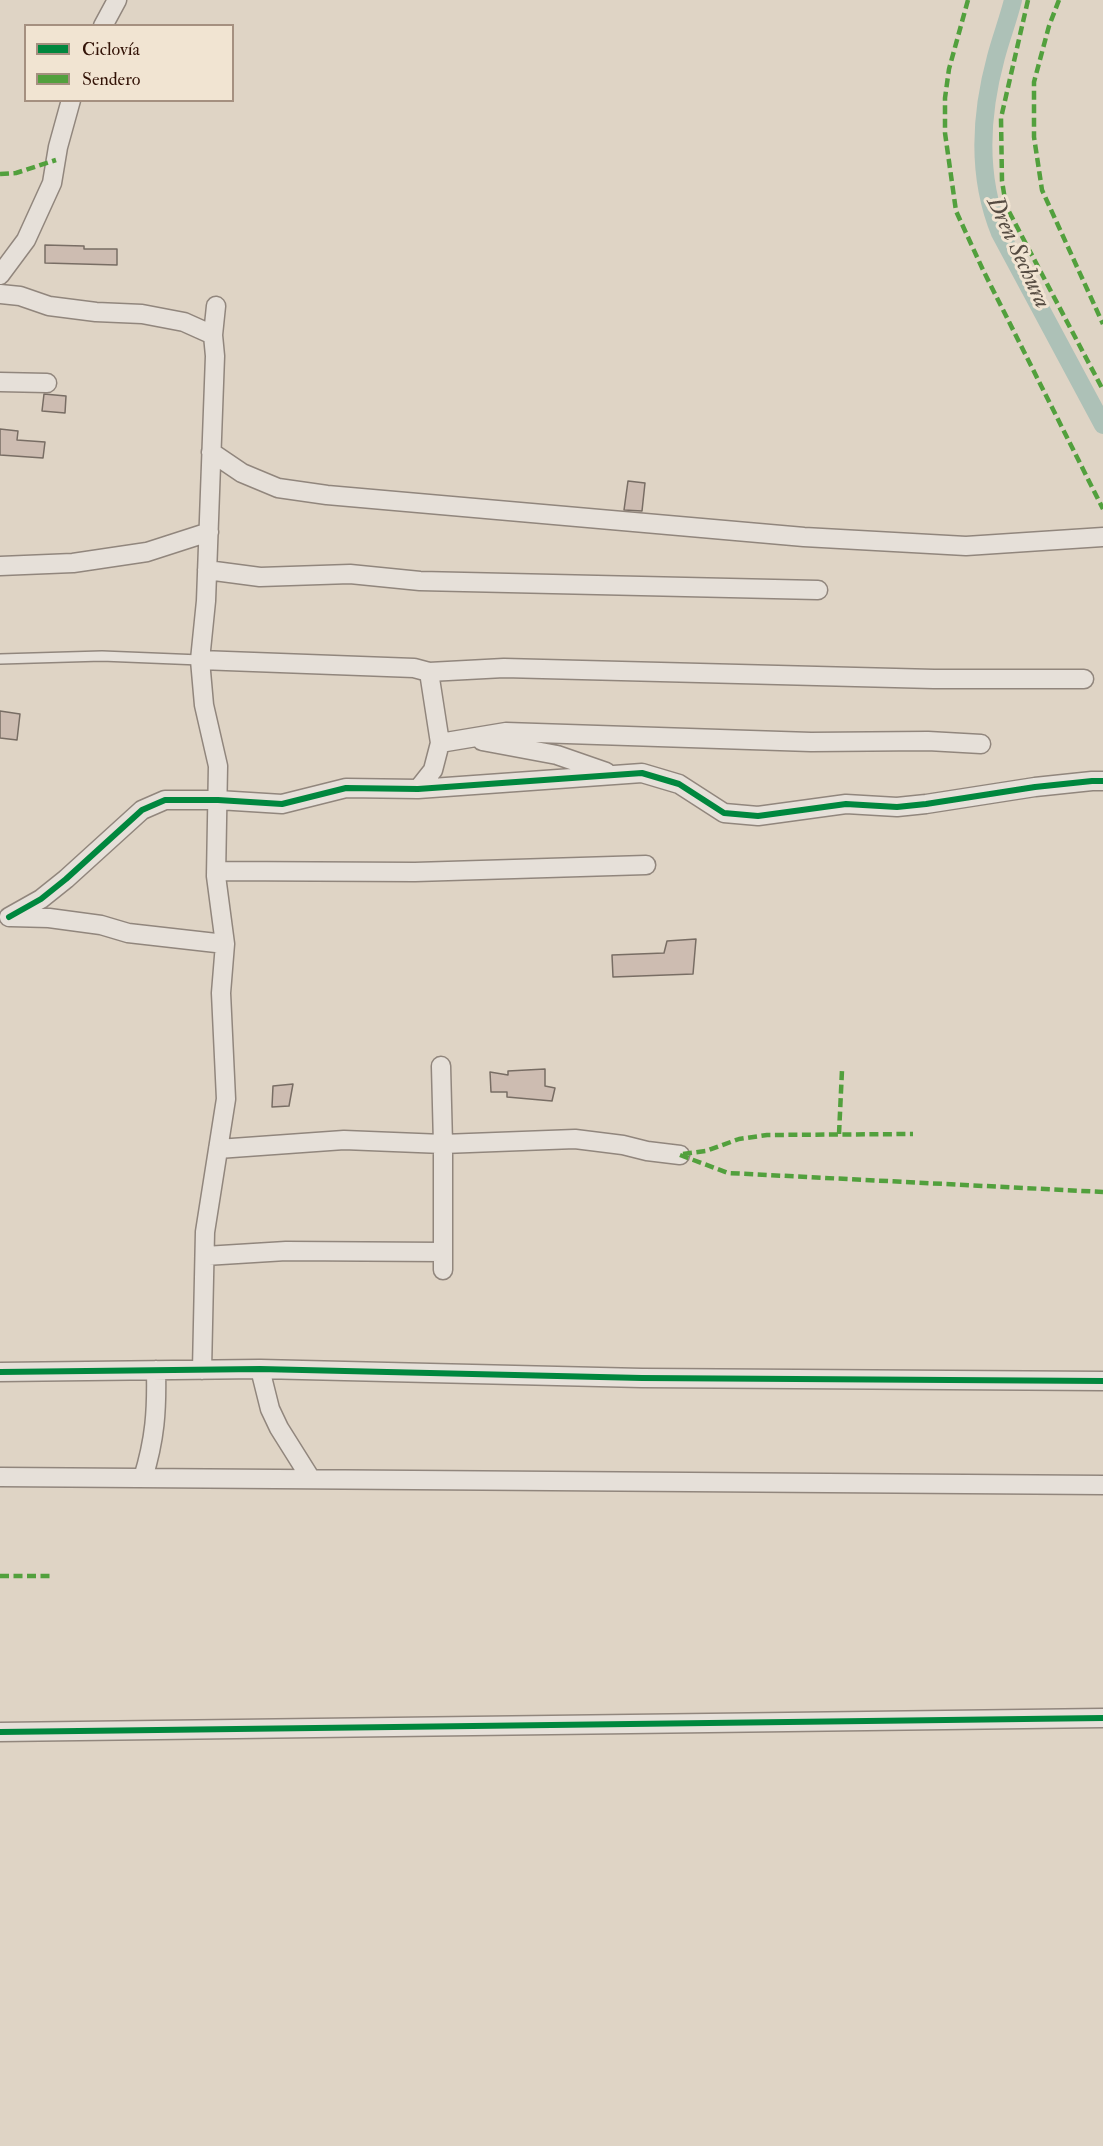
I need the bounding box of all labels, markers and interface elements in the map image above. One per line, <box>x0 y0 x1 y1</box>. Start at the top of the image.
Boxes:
legend <box>24 24 234 102</box>
text: Ciclovía <box>82 38 140 61</box>
text: Sendero <box>82 68 140 91</box>
water label: Dren Sechura <box>979 192 1055 314</box>

